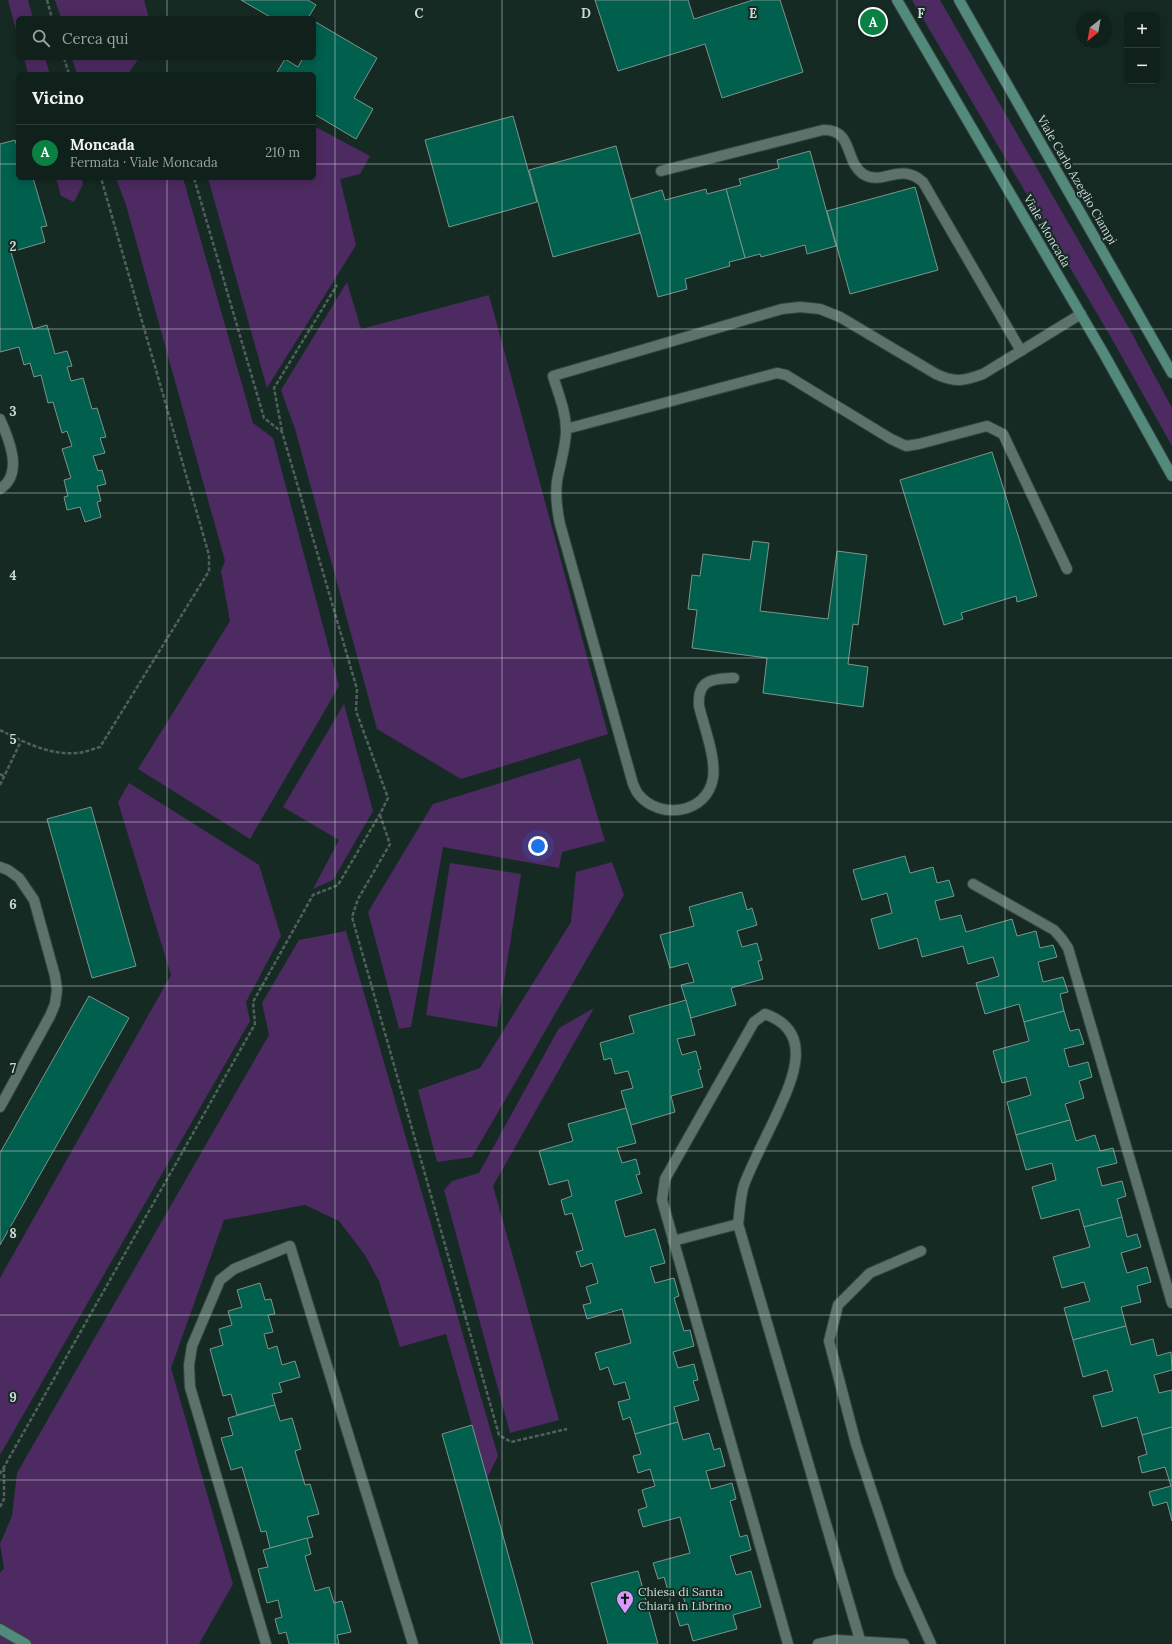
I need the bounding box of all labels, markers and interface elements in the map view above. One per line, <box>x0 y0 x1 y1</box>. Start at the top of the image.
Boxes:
text: C <box>415 5 424 22</box>
text: D <box>581 5 591 22</box>
text: E <box>749 5 757 22</box>
text: F <box>917 5 925 22</box>
pin: A <box>860 7 886 37</box>
north arrow <box>1076 12 1112 48</box>
map controls <box>1124 12 1160 84</box>
button: + <box>1124 12 1160 48</box>
search box <box>16 16 316 60</box>
icon: search <box>30 27 52 49</box>
text: Cerca qui <box>62 29 128 48</box>
button: − <box>1124 48 1160 84</box>
text: Vicino <box>32 87 84 109</box>
street label: Viale Carlo Azeglio Ciampi <box>1034 112 1121 247</box>
text: Moncada <box>70 135 135 154</box>
text: A <box>41 144 49 161</box>
text: 210 m <box>265 144 300 161</box>
text: Fermata · Viale Moncada <box>70 154 218 171</box>
street label: Viale Moncada <box>1020 191 1074 270</box>
text: 2 <box>10 238 17 255</box>
text: 3 <box>9 403 17 420</box>
text: 4 <box>9 567 17 584</box>
text: 5 <box>9 731 17 748</box>
your location <box>528 836 548 856</box>
text: 6 <box>9 896 17 913</box>
text: 7 <box>10 1060 16 1077</box>
text: 8 <box>9 1225 17 1242</box>
text: 9 <box>9 1389 17 1406</box>
place label: Chiesa di Santa Chiara in Librino <box>638 1584 732 1613</box>
church icon: Chiesa di Santa Chiara in Librino <box>615 1589 635 1614</box>

